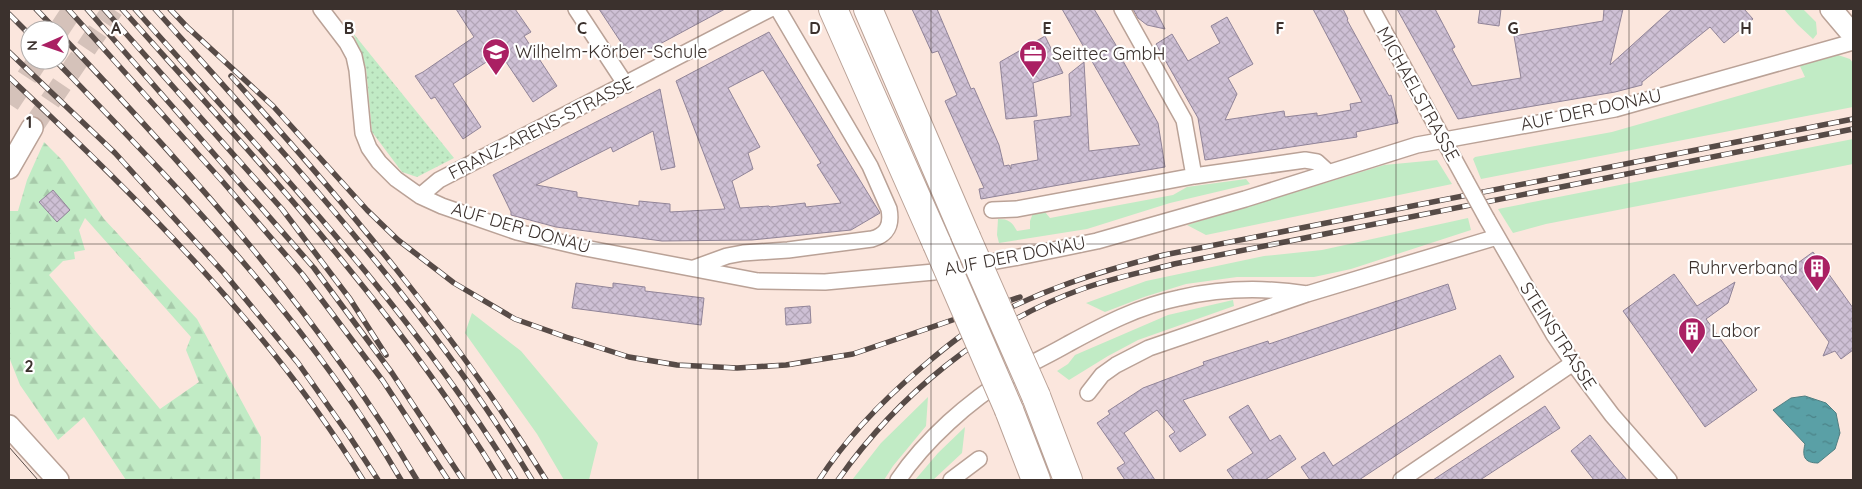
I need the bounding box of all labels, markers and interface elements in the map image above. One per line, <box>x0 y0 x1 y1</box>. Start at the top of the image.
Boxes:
text: A <box>111 18 122 38</box>
text: B <box>344 18 354 38</box>
text: C <box>577 18 587 38</box>
text: D <box>809 18 821 38</box>
text: E <box>1042 18 1052 38</box>
text: F <box>1276 18 1285 38</box>
text: G <box>1507 18 1519 38</box>
text: H <box>1740 18 1752 38</box>
north arrow <box>20 20 70 70</box>
street label: MICHAELSTRASSE <box>1372 22 1465 165</box>
school or university icon: Wilhelm-Körber-Schule <box>481 37 511 76</box>
office icon: Seittec GmbH <box>1018 39 1048 78</box>
text: N <box>23 40 41 51</box>
place label: Wilhelm-Körber-Schule <box>515 40 707 63</box>
place label: Seittec GmbH <box>1052 42 1165 65</box>
street label: FRANZ-ARENS-STRASSE <box>444 71 637 184</box>
street label: AUF DER DONAU <box>1518 83 1664 136</box>
text: 1 <box>26 112 32 132</box>
street label: AUF DER DONAU <box>449 197 593 258</box>
street label: AUF DER DONAU <box>942 231 1088 281</box>
building icon: Ruhrverband <box>1802 253 1832 292</box>
place label: Ruhrverband <box>1688 256 1798 279</box>
street label: STEINSTRASSE <box>1515 277 1602 394</box>
building icon: Labor <box>1677 316 1707 355</box>
place label: Labor <box>1711 319 1760 342</box>
text: 2 <box>24 356 34 376</box>

